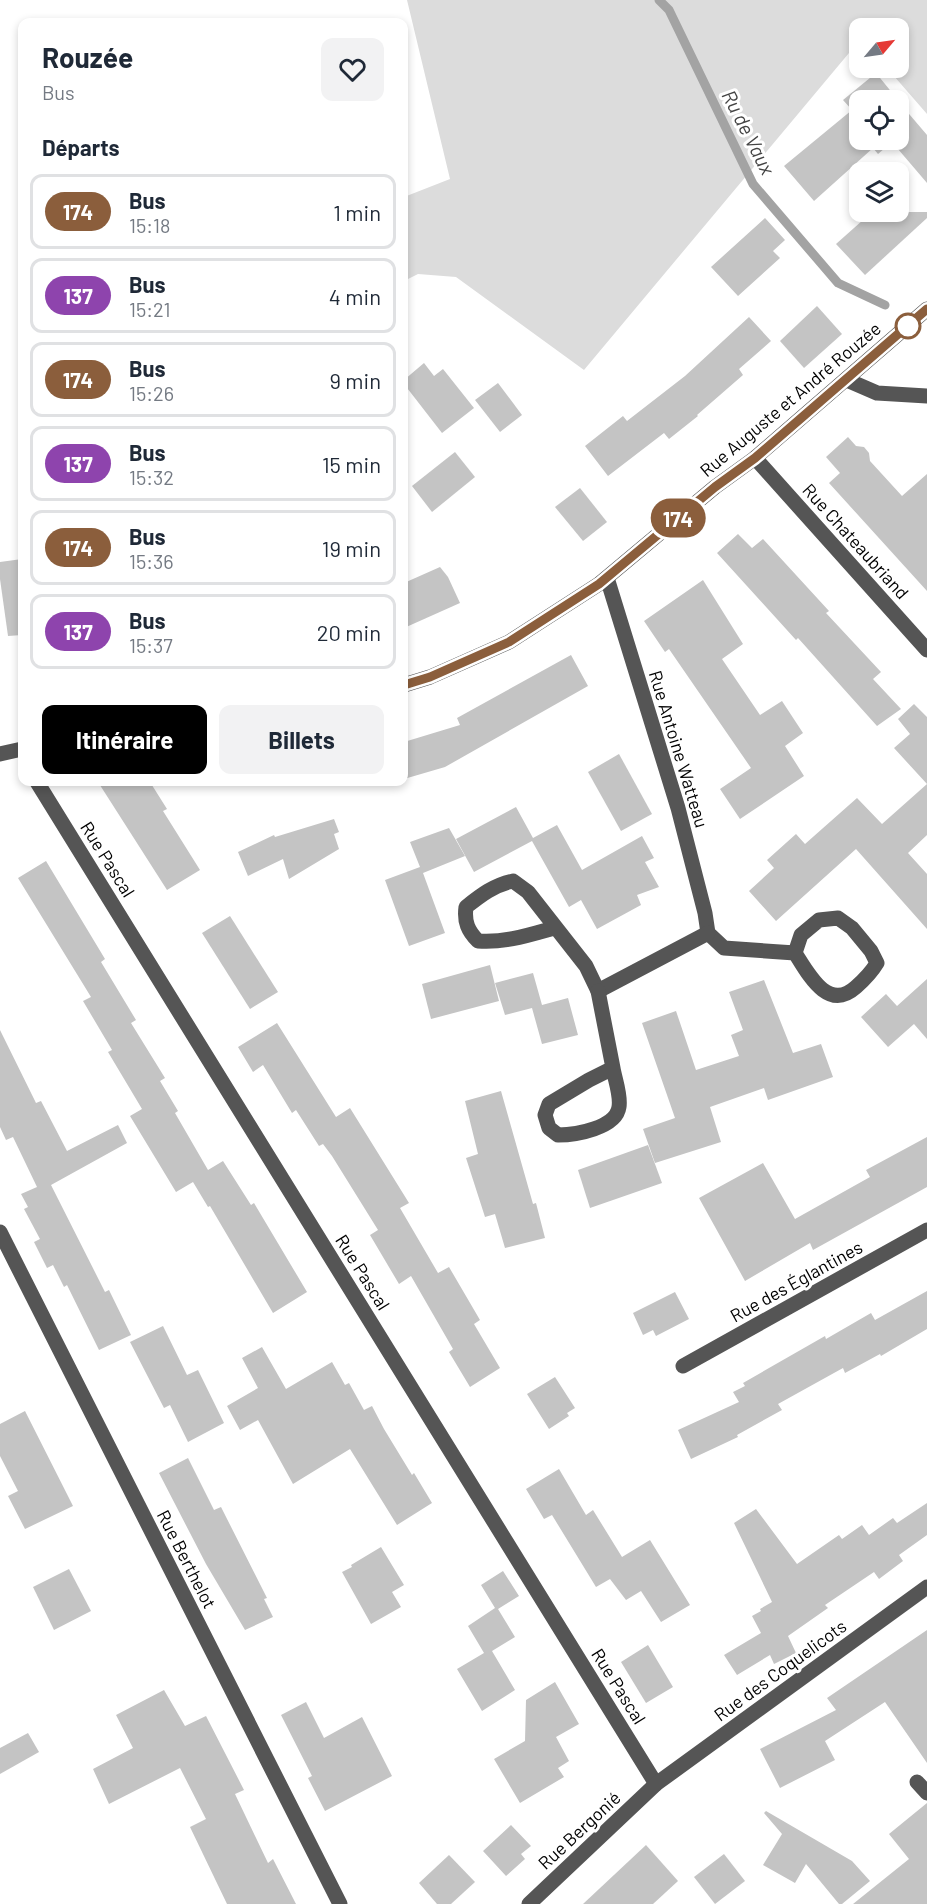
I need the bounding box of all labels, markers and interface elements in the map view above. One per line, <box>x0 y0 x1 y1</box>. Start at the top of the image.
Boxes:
north arrow <box>849 18 909 78</box>
map controls <box>849 18 909 222</box>
button: heart <box>321 38 384 101</box>
text: Rouzée <box>42 40 133 74</box>
text: Bus <box>42 80 75 104</box>
water label: Ru de Vaux <box>717 86 781 179</box>
button: locate <box>849 90 909 150</box>
text: Départs <box>42 134 120 160</box>
button: layers <box>849 162 909 222</box>
text: Bus <box>129 187 166 213</box>
text: 174 <box>63 199 93 224</box>
text: 1 min <box>333 199 381 225</box>
text: 15:18 <box>129 213 170 237</box>
text: Bus <box>129 271 166 297</box>
text: 137 <box>63 283 93 308</box>
text: 4 min <box>329 283 381 309</box>
text: 15:21 <box>129 297 171 321</box>
unlabelled marker <box>895 313 921 339</box>
street label: Rue Auguste et André Rouzée <box>695 317 885 481</box>
text: Bus <box>129 355 166 381</box>
text: 174 <box>63 367 93 392</box>
text: 9 min <box>329 367 381 393</box>
text: 15:26 <box>129 381 174 405</box>
text: Bus <box>129 439 166 465</box>
text: 137 <box>63 451 93 476</box>
text: 15 min <box>322 451 381 477</box>
text: 15:32 <box>129 465 174 489</box>
street label: Rue Chateaubriand <box>798 479 914 603</box>
line badge: 174 <box>644 498 712 538</box>
text: 174 <box>663 506 693 531</box>
text: Bus <box>129 523 166 549</box>
text: 174 <box>63 535 93 560</box>
text: 19 min <box>322 535 381 561</box>
text: 15:36 <box>129 549 174 573</box>
text: Bus <box>129 607 166 633</box>
text: 137 <box>63 619 93 644</box>
text: 20 min <box>317 619 381 645</box>
text: 15:37 <box>129 633 173 657</box>
street label: Rue Antoine Watteau <box>645 668 713 830</box>
button: Itinéraire <box>42 705 207 774</box>
button: Billets <box>219 705 384 774</box>
street label: Rue Pascal <box>76 817 140 901</box>
street label: Rue Pascal <box>331 1230 395 1314</box>
street label: Rue des Églantines <box>726 1236 866 1326</box>
street label: Rue Berthelot <box>153 1506 221 1612</box>
street label: Rue des Coquelicots <box>710 1615 850 1725</box>
street label: Rue Pascal <box>587 1644 651 1728</box>
street label: Rue Bergonié <box>533 1786 625 1874</box>

